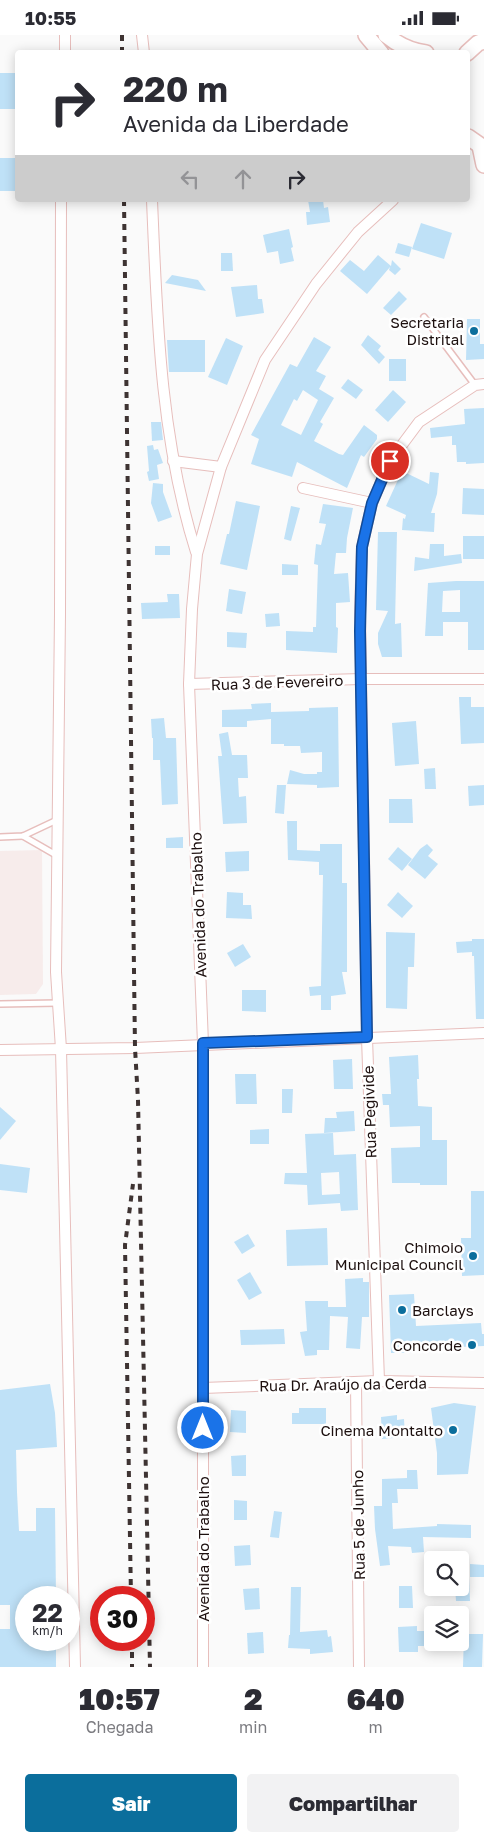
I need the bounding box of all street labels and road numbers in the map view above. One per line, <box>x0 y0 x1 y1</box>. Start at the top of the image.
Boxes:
street label: Rua 3 de Fevereiro <box>210 671 344 693</box>
street label: Avenida do Trabalho <box>186 832 210 978</box>
street label: Rua Pegivide <box>358 1065 380 1159</box>
street label: Rua Dr. Araújo da Cerda <box>259 1374 427 1394</box>
street label: Rua 5 de Junho <box>348 1470 368 1580</box>
street label: Avenida do Trabalho <box>194 1476 212 1622</box>

